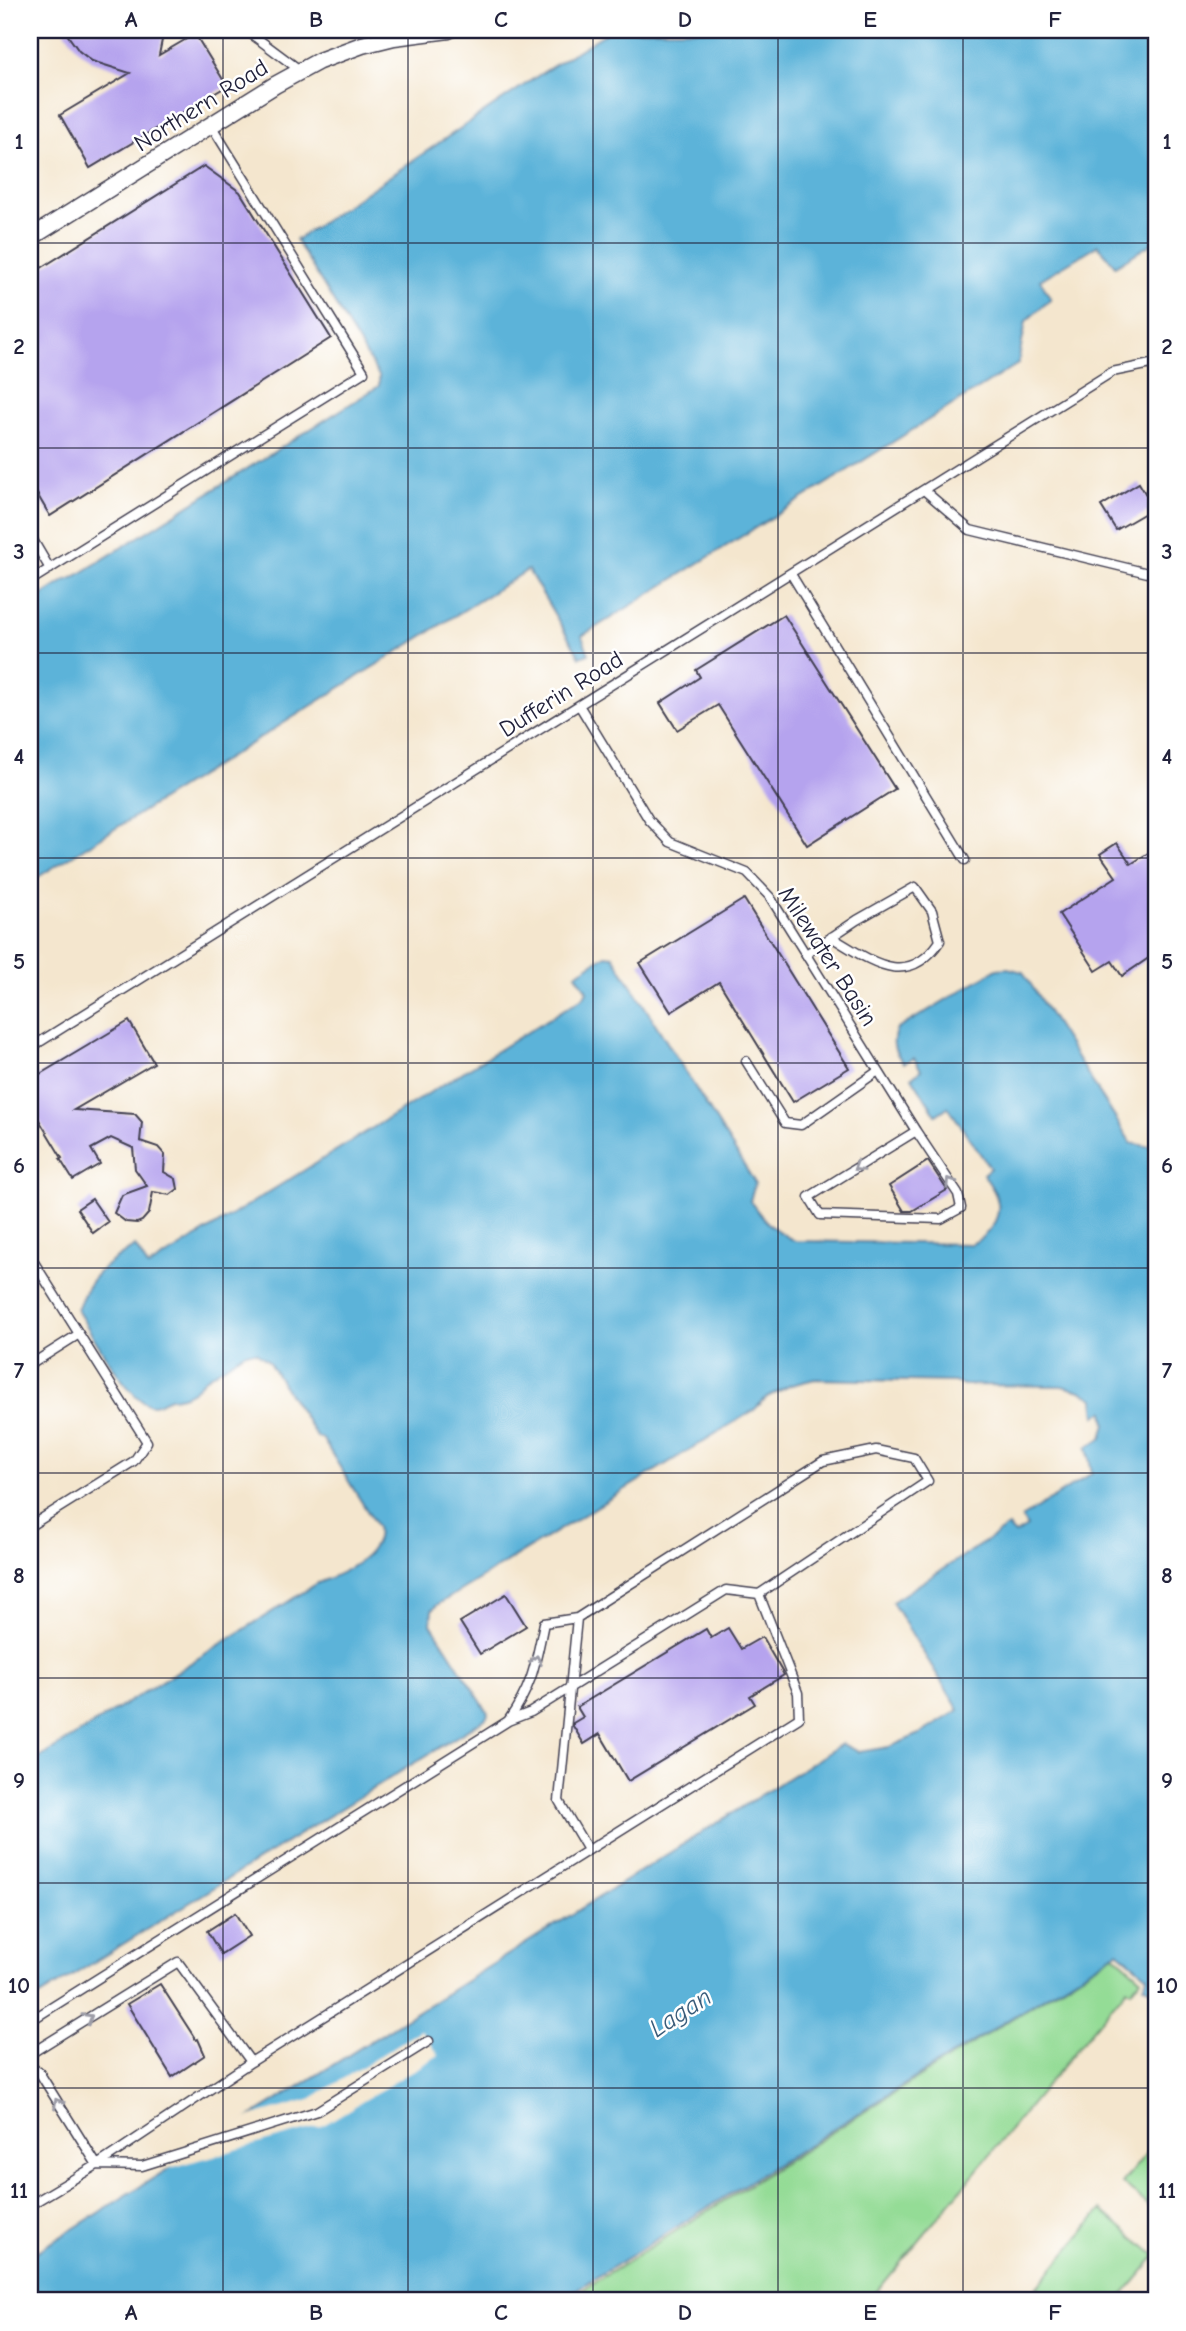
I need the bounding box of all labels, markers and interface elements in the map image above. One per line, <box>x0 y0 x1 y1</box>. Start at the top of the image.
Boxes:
text: A <box>125 6 138 33</box>
text: B <box>309 6 323 33</box>
text: C <box>494 6 508 33</box>
text: D <box>678 6 692 33</box>
text: E <box>863 6 877 33</box>
text: F <box>1048 6 1062 33</box>
street label: Northern Road <box>129 53 273 157</box>
text: 1 <box>14 128 24 155</box>
text: 1 <box>1162 128 1172 155</box>
text: 2 <box>13 333 25 360</box>
text: 2 <box>1161 333 1173 360</box>
text: 3 <box>13 538 25 565</box>
text: 3 <box>1161 538 1173 565</box>
street label: Dufferin Road <box>494 645 628 743</box>
text: 4 <box>14 743 25 770</box>
text: 4 <box>1162 743 1173 770</box>
street label: Milewater Basin <box>772 881 884 1031</box>
text: 5 <box>13 948 25 975</box>
text: 5 <box>1161 948 1173 975</box>
text: 6 <box>13 1152 25 1179</box>
text: 6 <box>1161 1152 1173 1179</box>
one-way arrow <box>852 1158 865 1171</box>
one-way arrow <box>945 1176 958 1189</box>
text: 7 <box>14 1357 25 1384</box>
text: 7 <box>1162 1357 1173 1384</box>
text: 8 <box>13 1562 25 1589</box>
text: 8 <box>1161 1562 1173 1589</box>
one-way arrow <box>528 1654 543 1666</box>
text: 9 <box>13 1767 25 1794</box>
text: 9 <box>1161 1767 1173 1794</box>
text: 10 <box>8 1972 30 1999</box>
text: 10 <box>1156 1972 1178 1999</box>
water label: Lagan <box>644 1982 717 2044</box>
one-way arrow <box>80 2014 93 2027</box>
one-way arrow <box>53 2098 66 2111</box>
text: 11 <box>10 2177 28 2204</box>
text: 11 <box>1158 2177 1176 2204</box>
text: A <box>125 2299 138 2326</box>
text: B <box>309 2299 323 2326</box>
text: C <box>494 2299 508 2326</box>
text: D <box>678 2299 692 2326</box>
text: E <box>863 2299 877 2326</box>
text: F <box>1048 2299 1062 2326</box>

